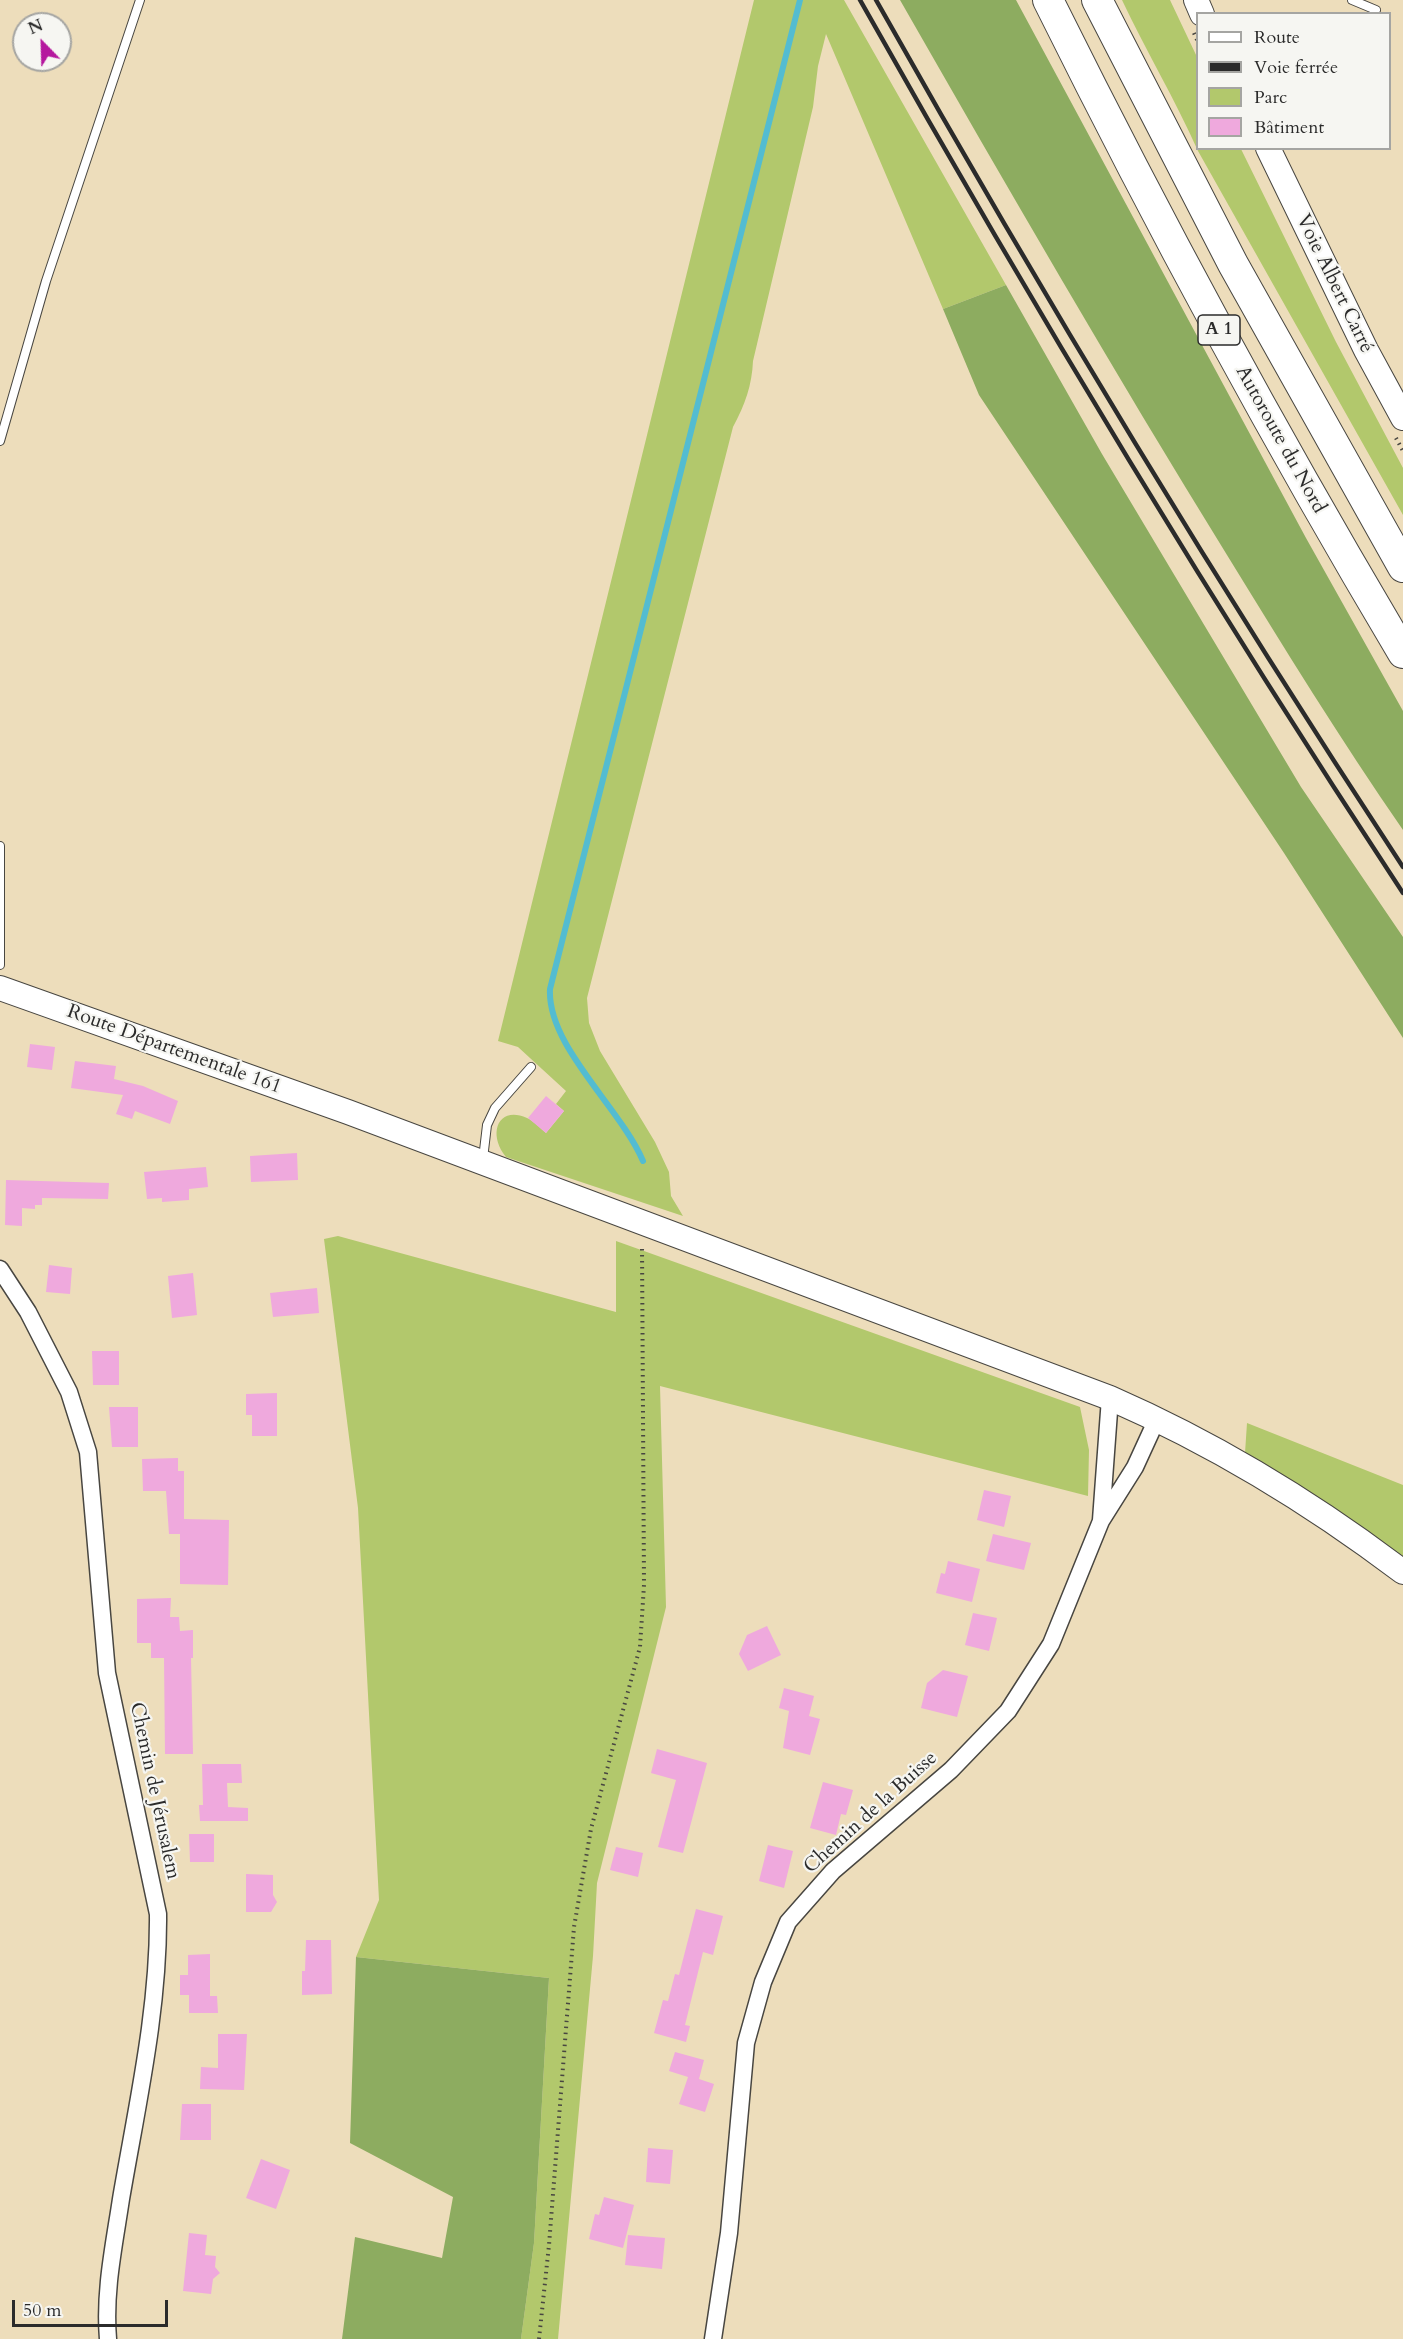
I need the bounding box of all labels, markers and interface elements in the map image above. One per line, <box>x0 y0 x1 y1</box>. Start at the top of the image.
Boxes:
north arrow <box>12 12 72 72</box>
legend <box>1196 12 1391 150</box>
text: N <box>25 14 46 40</box>
text: Route <box>1254 25 1300 50</box>
text: Voie ferrée <box>1254 55 1338 80</box>
text: Parc <box>1254 85 1287 110</box>
text: Bâtiment <box>1254 115 1324 140</box>
street label: Voie Albert Carré <box>1290 211 1378 357</box>
road number: A 1 <box>1198 315 1240 345</box>
street label: Autoroute du Nord <box>1230 362 1330 518</box>
street label: Route Départementale 161 <box>64 1000 284 1100</box>
street label: Chemin de Jérusalem <box>124 1700 184 1882</box>
street label: Chemin de la Buisse <box>799 1747 943 1879</box>
scale bar <box>15 2288 171 2326</box>
text: 50 m <box>23 2298 62 2323</box>

